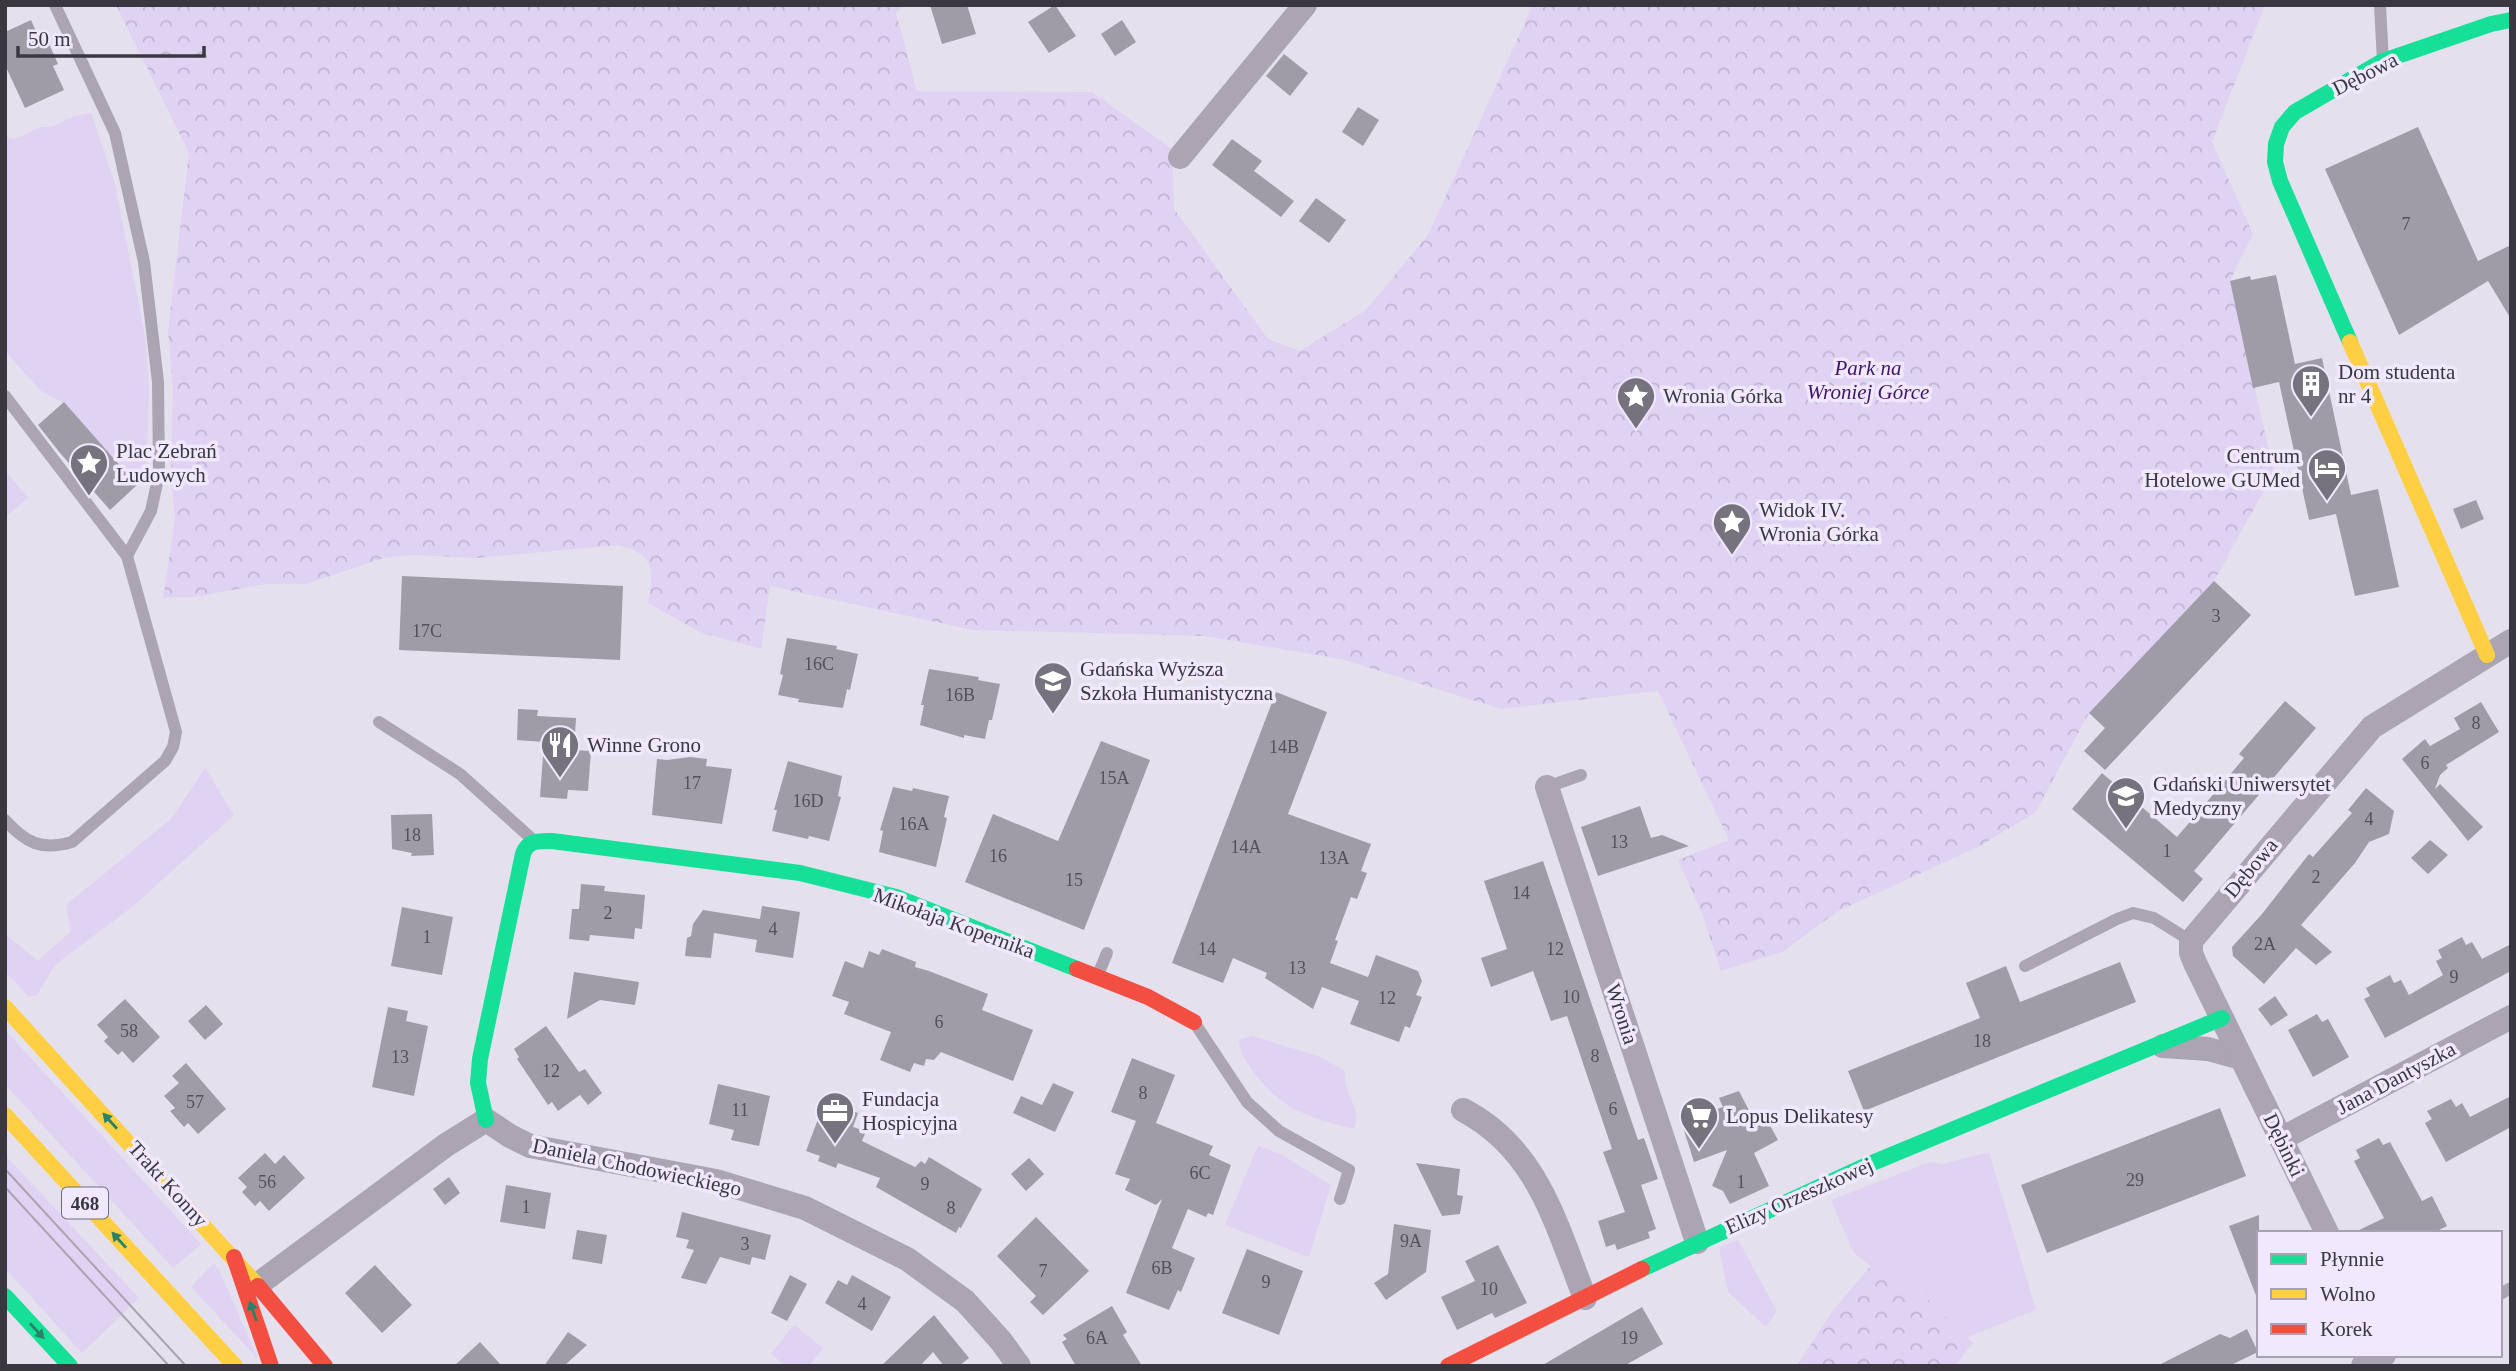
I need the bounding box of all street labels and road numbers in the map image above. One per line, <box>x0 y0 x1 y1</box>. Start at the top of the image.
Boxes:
street label: Dębowa <box>2328 47 2402 101</box>
street label: Dębowa <box>2219 833 2283 903</box>
street label: Mikołaja Kopernika <box>870 883 1038 964</box>
street label: Wronia <box>1601 981 1643 1048</box>
street label: Jana Dantyszka <box>2332 1036 2460 1119</box>
street label: Dębinki <box>2258 1109 2310 1181</box>
street label: Daniela Chodowieckiego <box>530 1133 744 1201</box>
street label: Trakt Konny <box>123 1136 213 1232</box>
street label: Elizy Orzeszkowej <box>1721 1153 1877 1239</box>
road number: 468 <box>62 1188 108 1218</box>

